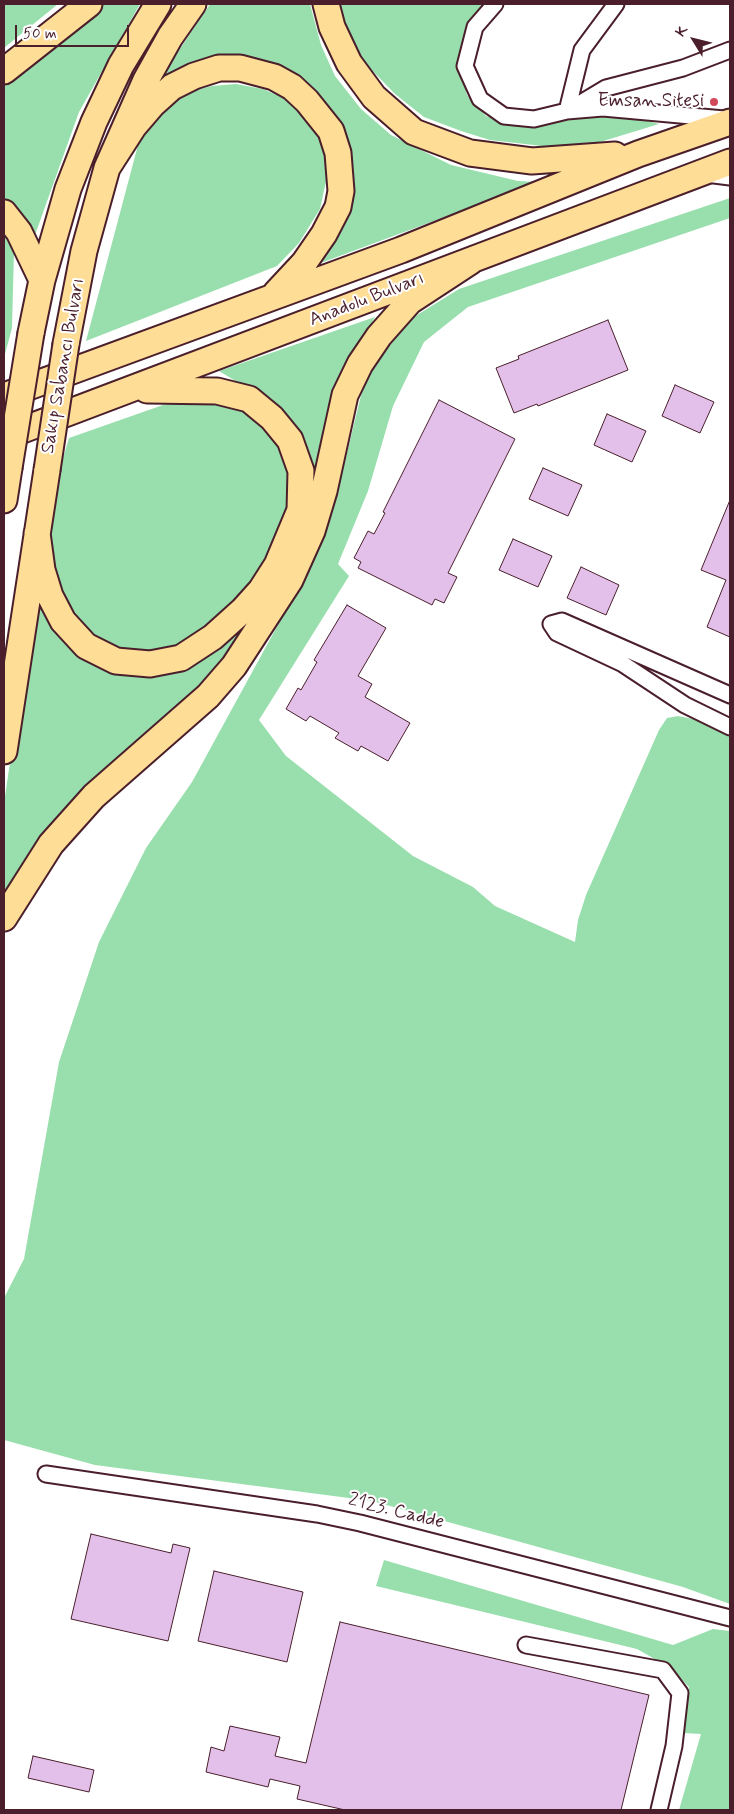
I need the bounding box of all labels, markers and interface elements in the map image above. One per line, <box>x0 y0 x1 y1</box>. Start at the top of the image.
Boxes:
scale bar <box>18 15 131 47</box>
north arrow <box>669 15 719 65</box>
text: K <box>672 22 692 40</box>
text: 50 m <box>23 24 57 44</box>
place label: Emsan Sitesi <box>598 91 704 113</box>
marker: Emsan Sitesi <box>708 96 720 108</box>
street label: Anadolu Bulvarı <box>306 268 428 332</box>
street label: Sakıp Sabancı Bulvarı <box>37 276 91 456</box>
street label: 2123. Cadde <box>346 1489 446 1535</box>

